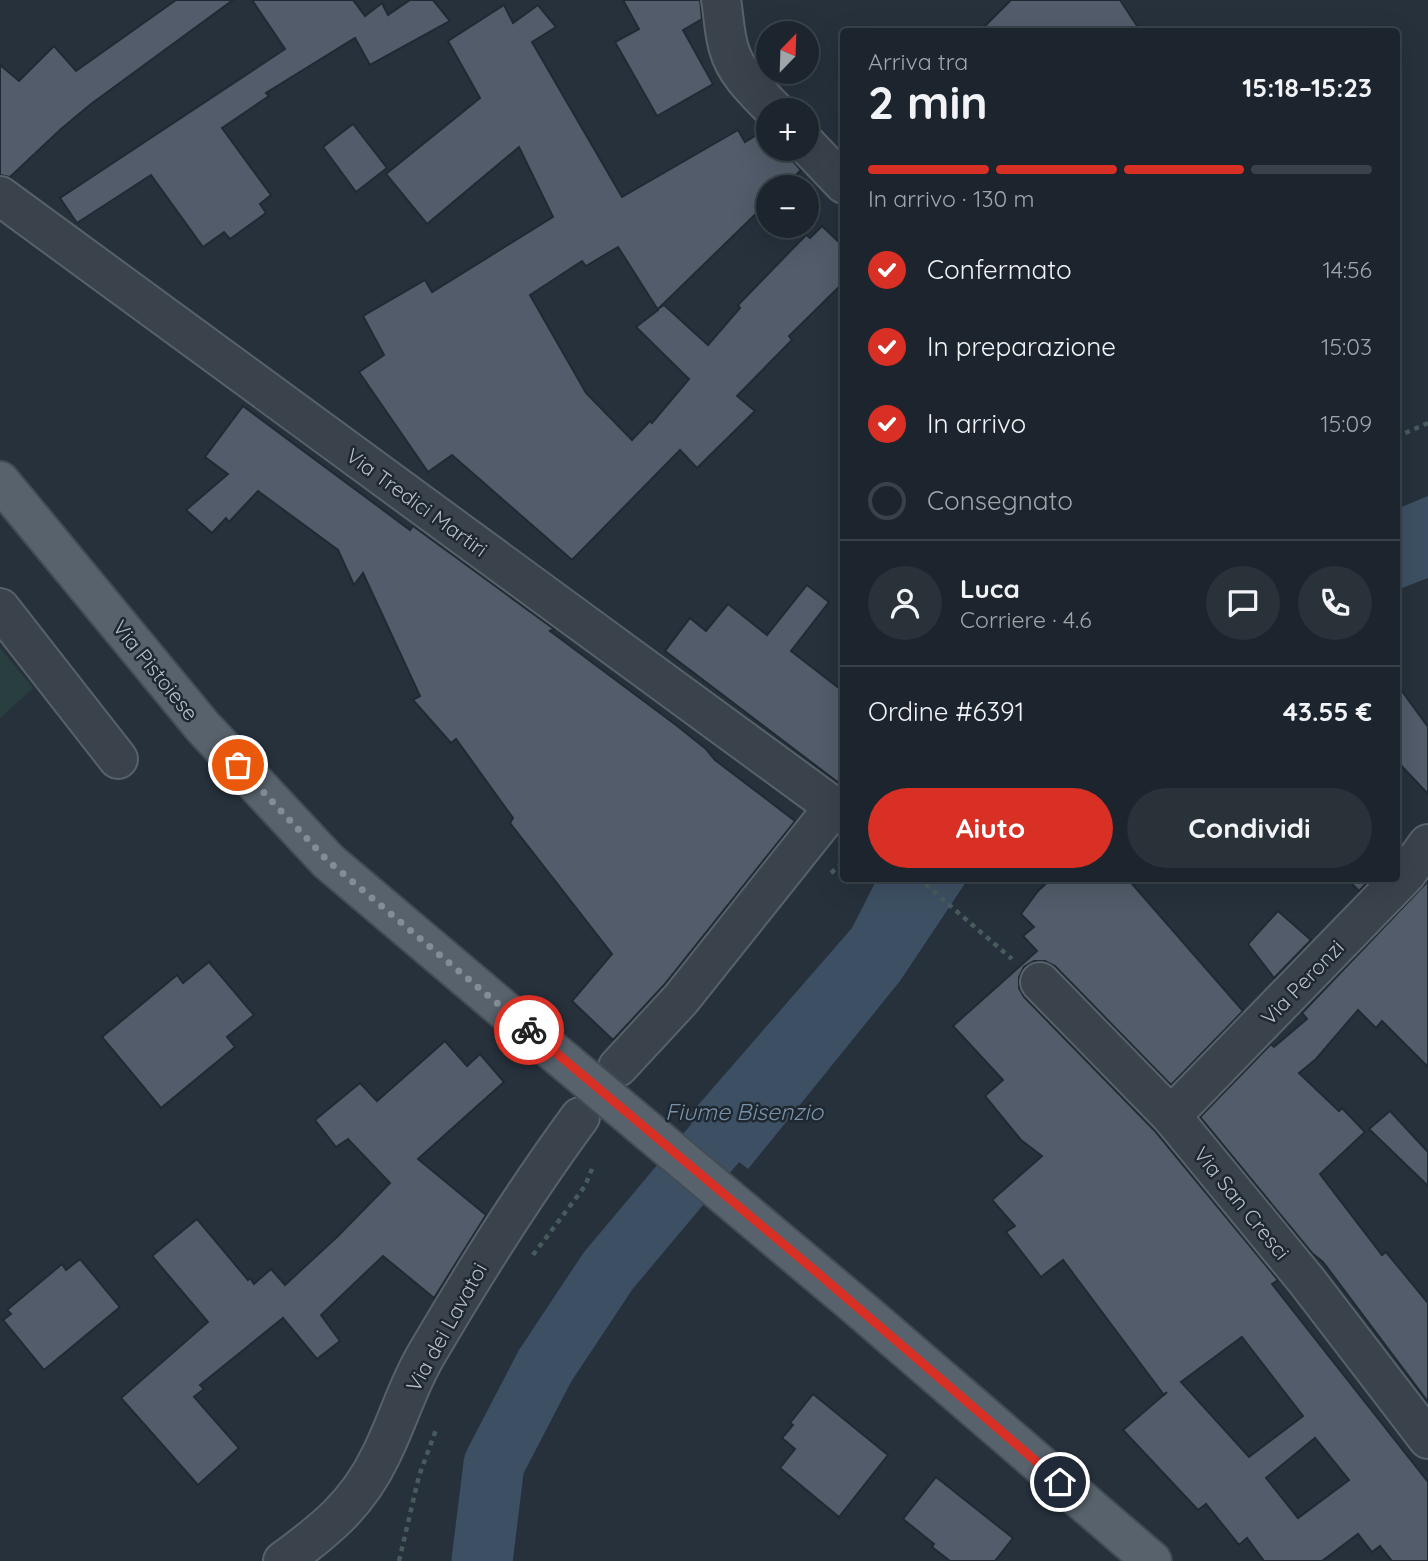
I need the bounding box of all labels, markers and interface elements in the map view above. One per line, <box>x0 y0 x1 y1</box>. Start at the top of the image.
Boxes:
north arrow <box>756 21 819 84</box>
map controls <box>756 21 819 238</box>
text: Arriva tra <box>868 47 968 76</box>
text: 15:18–15:23 <box>1242 71 1372 104</box>
text: 2 min <box>868 73 988 131</box>
button: + <box>756 98 819 161</box>
button: − <box>756 175 819 238</box>
text: In arrivo · 130 m <box>868 184 1034 213</box>
icon: check <box>868 251 906 289</box>
text: Confermato <box>927 253 1072 286</box>
text: 14:56 <box>1323 255 1372 284</box>
icon: check <box>868 328 906 366</box>
text: In preparazione <box>927 330 1116 363</box>
text: 15:03 <box>1321 332 1372 361</box>
icon: check <box>868 405 906 443</box>
text: In arrivo <box>927 407 1026 440</box>
text: 15:09 <box>1320 409 1372 438</box>
street label: Via Tredici Martiri <box>341 442 493 562</box>
text: Consegnato <box>927 484 1073 517</box>
button: person <box>868 566 942 640</box>
button: chat <box>1206 566 1280 640</box>
button: phone <box>1298 566 1372 640</box>
text: Luca <box>960 572 1020 605</box>
text: Corriere · 4.6 <box>960 605 1092 634</box>
street label: Via Pistoiese <box>108 615 204 725</box>
text: Ordine #6391 <box>868 695 1024 728</box>
text: 43.55 € <box>1283 695 1372 728</box>
pin <box>208 735 268 795</box>
icon: bag <box>219 746 257 784</box>
button: Aiuto <box>868 788 1113 868</box>
button: Condividi <box>1127 788 1372 868</box>
street label: Via Peronzi <box>1255 934 1349 1030</box>
courier <box>494 995 564 1065</box>
icon: bike <box>510 1011 548 1049</box>
water label: Fiume Bisenzio <box>665 1097 824 1126</box>
street label: Via San Cresci <box>1189 1141 1295 1265</box>
street label: Via dei Lavatoi <box>400 1258 492 1396</box>
pin <box>1030 1452 1090 1512</box>
icon: home <box>1041 1463 1079 1501</box>

